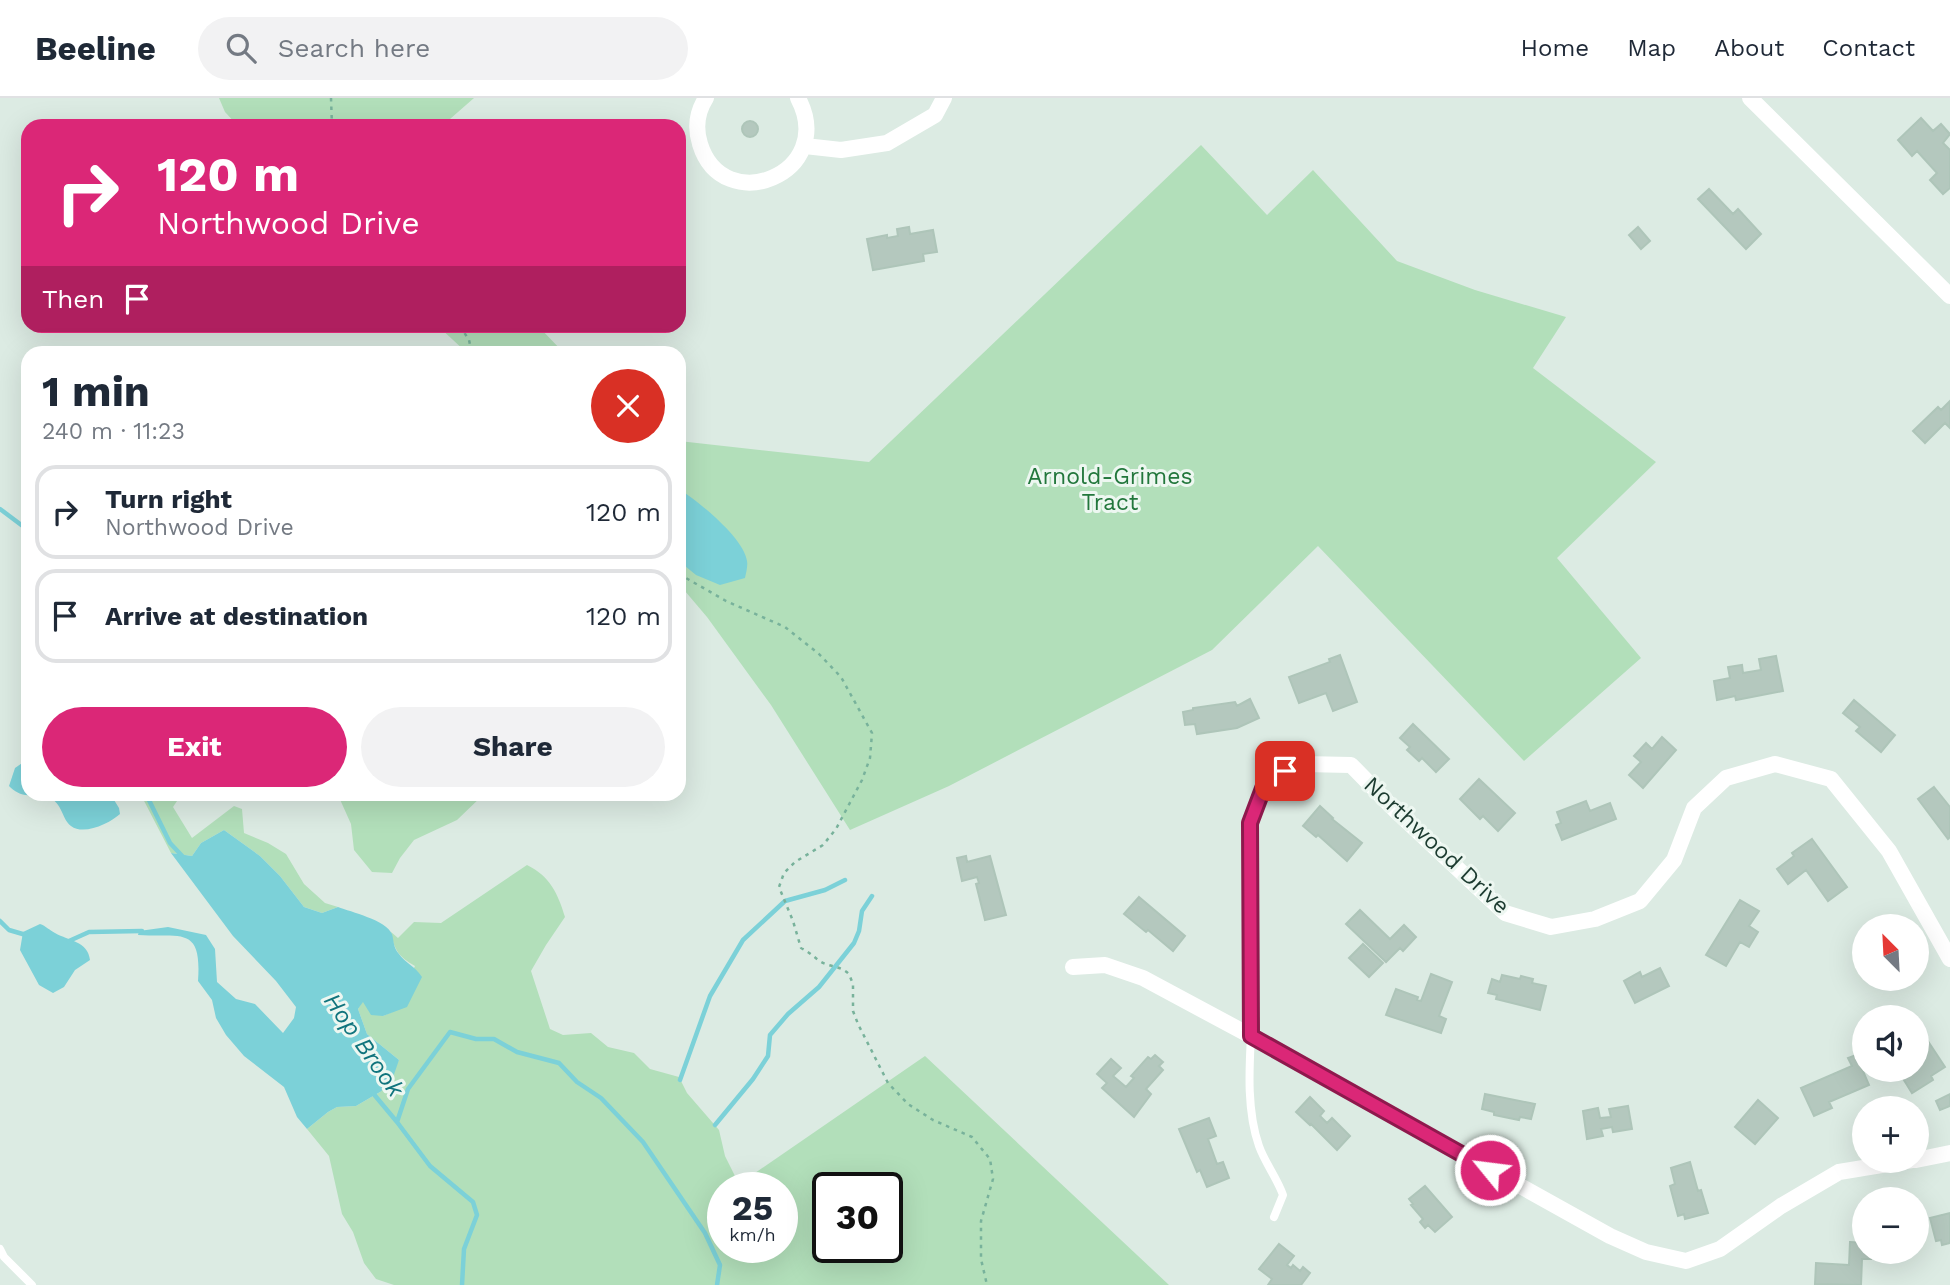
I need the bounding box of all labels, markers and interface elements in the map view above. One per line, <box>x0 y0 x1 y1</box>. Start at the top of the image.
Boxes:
search box <box>198 17 688 80</box>
text: Beeline <box>35 29 156 68</box>
icon: search <box>222 29 260 67</box>
text: Search here <box>278 33 430 63</box>
text: Home <box>1521 34 1589 62</box>
text: Map <box>1627 34 1676 62</box>
text: About <box>1714 34 1784 62</box>
text: Contact <box>1822 34 1915 62</box>
text: 120 m <box>157 145 299 203</box>
icon: right <box>42 147 133 238</box>
text: Northwood Drive <box>157 204 420 242</box>
icon: arrive <box>118 280 156 318</box>
text: Then <box>42 284 104 314</box>
text: 1 min <box>42 367 150 416</box>
button: close <box>591 369 665 443</box>
text: 240 m · 11:23 <box>42 418 185 445</box>
park label: Arnold-Grimes Tract <box>1027 463 1193 516</box>
text: Turn right <box>105 484 232 514</box>
icon: right <box>46 493 84 531</box>
text: 120 m <box>586 497 661 527</box>
text: Northwood Drive <box>105 514 294 541</box>
icon: arrive <box>46 597 84 635</box>
text: Arrive at destination <box>105 601 368 631</box>
text: 120 m <box>586 601 661 631</box>
button: Exit <box>42 707 347 787</box>
button: Share <box>361 707 665 787</box>
pin <box>1255 741 1315 801</box>
icon: arrive <box>1266 752 1304 790</box>
street label: Northwood Drive <box>1358 771 1515 920</box>
north arrow <box>1852 914 1928 990</box>
map controls <box>1852 914 1929 1264</box>
water label: Hop Brook <box>318 988 410 1103</box>
button: sound <box>1852 1005 1929 1082</box>
button: + <box>1852 1096 1929 1173</box>
position arrow <box>1453 1133 1527 1207</box>
speed limit sign: 30 <box>812 1172 903 1263</box>
text: 25 <box>732 1187 773 1229</box>
button: − <box>1852 1187 1929 1264</box>
text: km/h <box>729 1224 776 1245</box>

